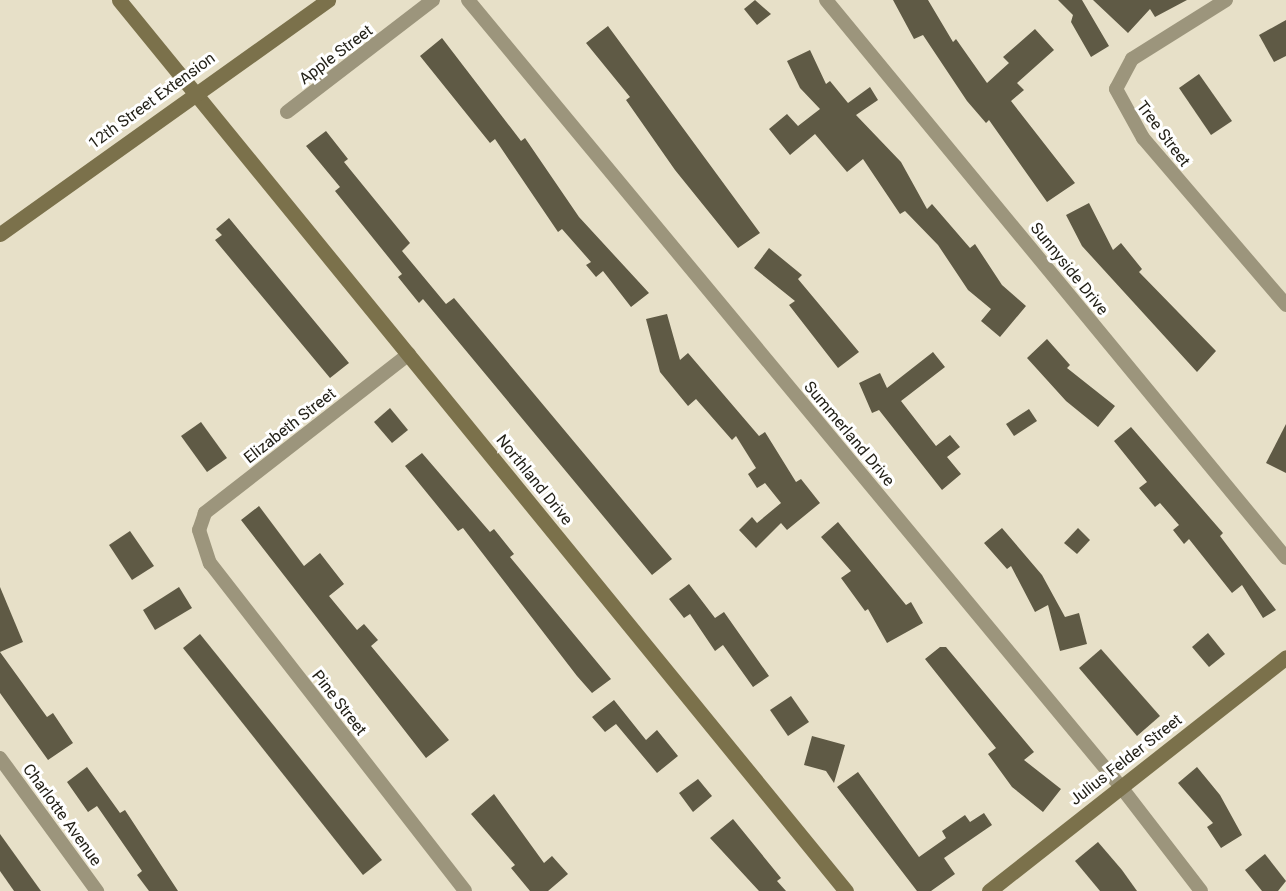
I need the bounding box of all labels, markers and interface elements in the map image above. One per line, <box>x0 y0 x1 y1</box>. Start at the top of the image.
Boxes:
street label: Apple Street <box>295 21 377 89</box>
street label: 12th Street Extension <box>85 49 219 153</box>
street label: Tree Street <box>1132 97 1194 171</box>
street label: Sunnyside Drive <box>1026 219 1112 319</box>
street label: Summerland Drive <box>800 378 898 490</box>
street label: Elizabeth Street <box>240 384 340 468</box>
street label: Northland Drive <box>492 431 576 529</box>
street label: Pine Street <box>308 667 370 739</box>
street label: Julius Felder Street <box>1066 710 1186 810</box>
street label: Charlotte Avenue <box>18 760 106 870</box>

